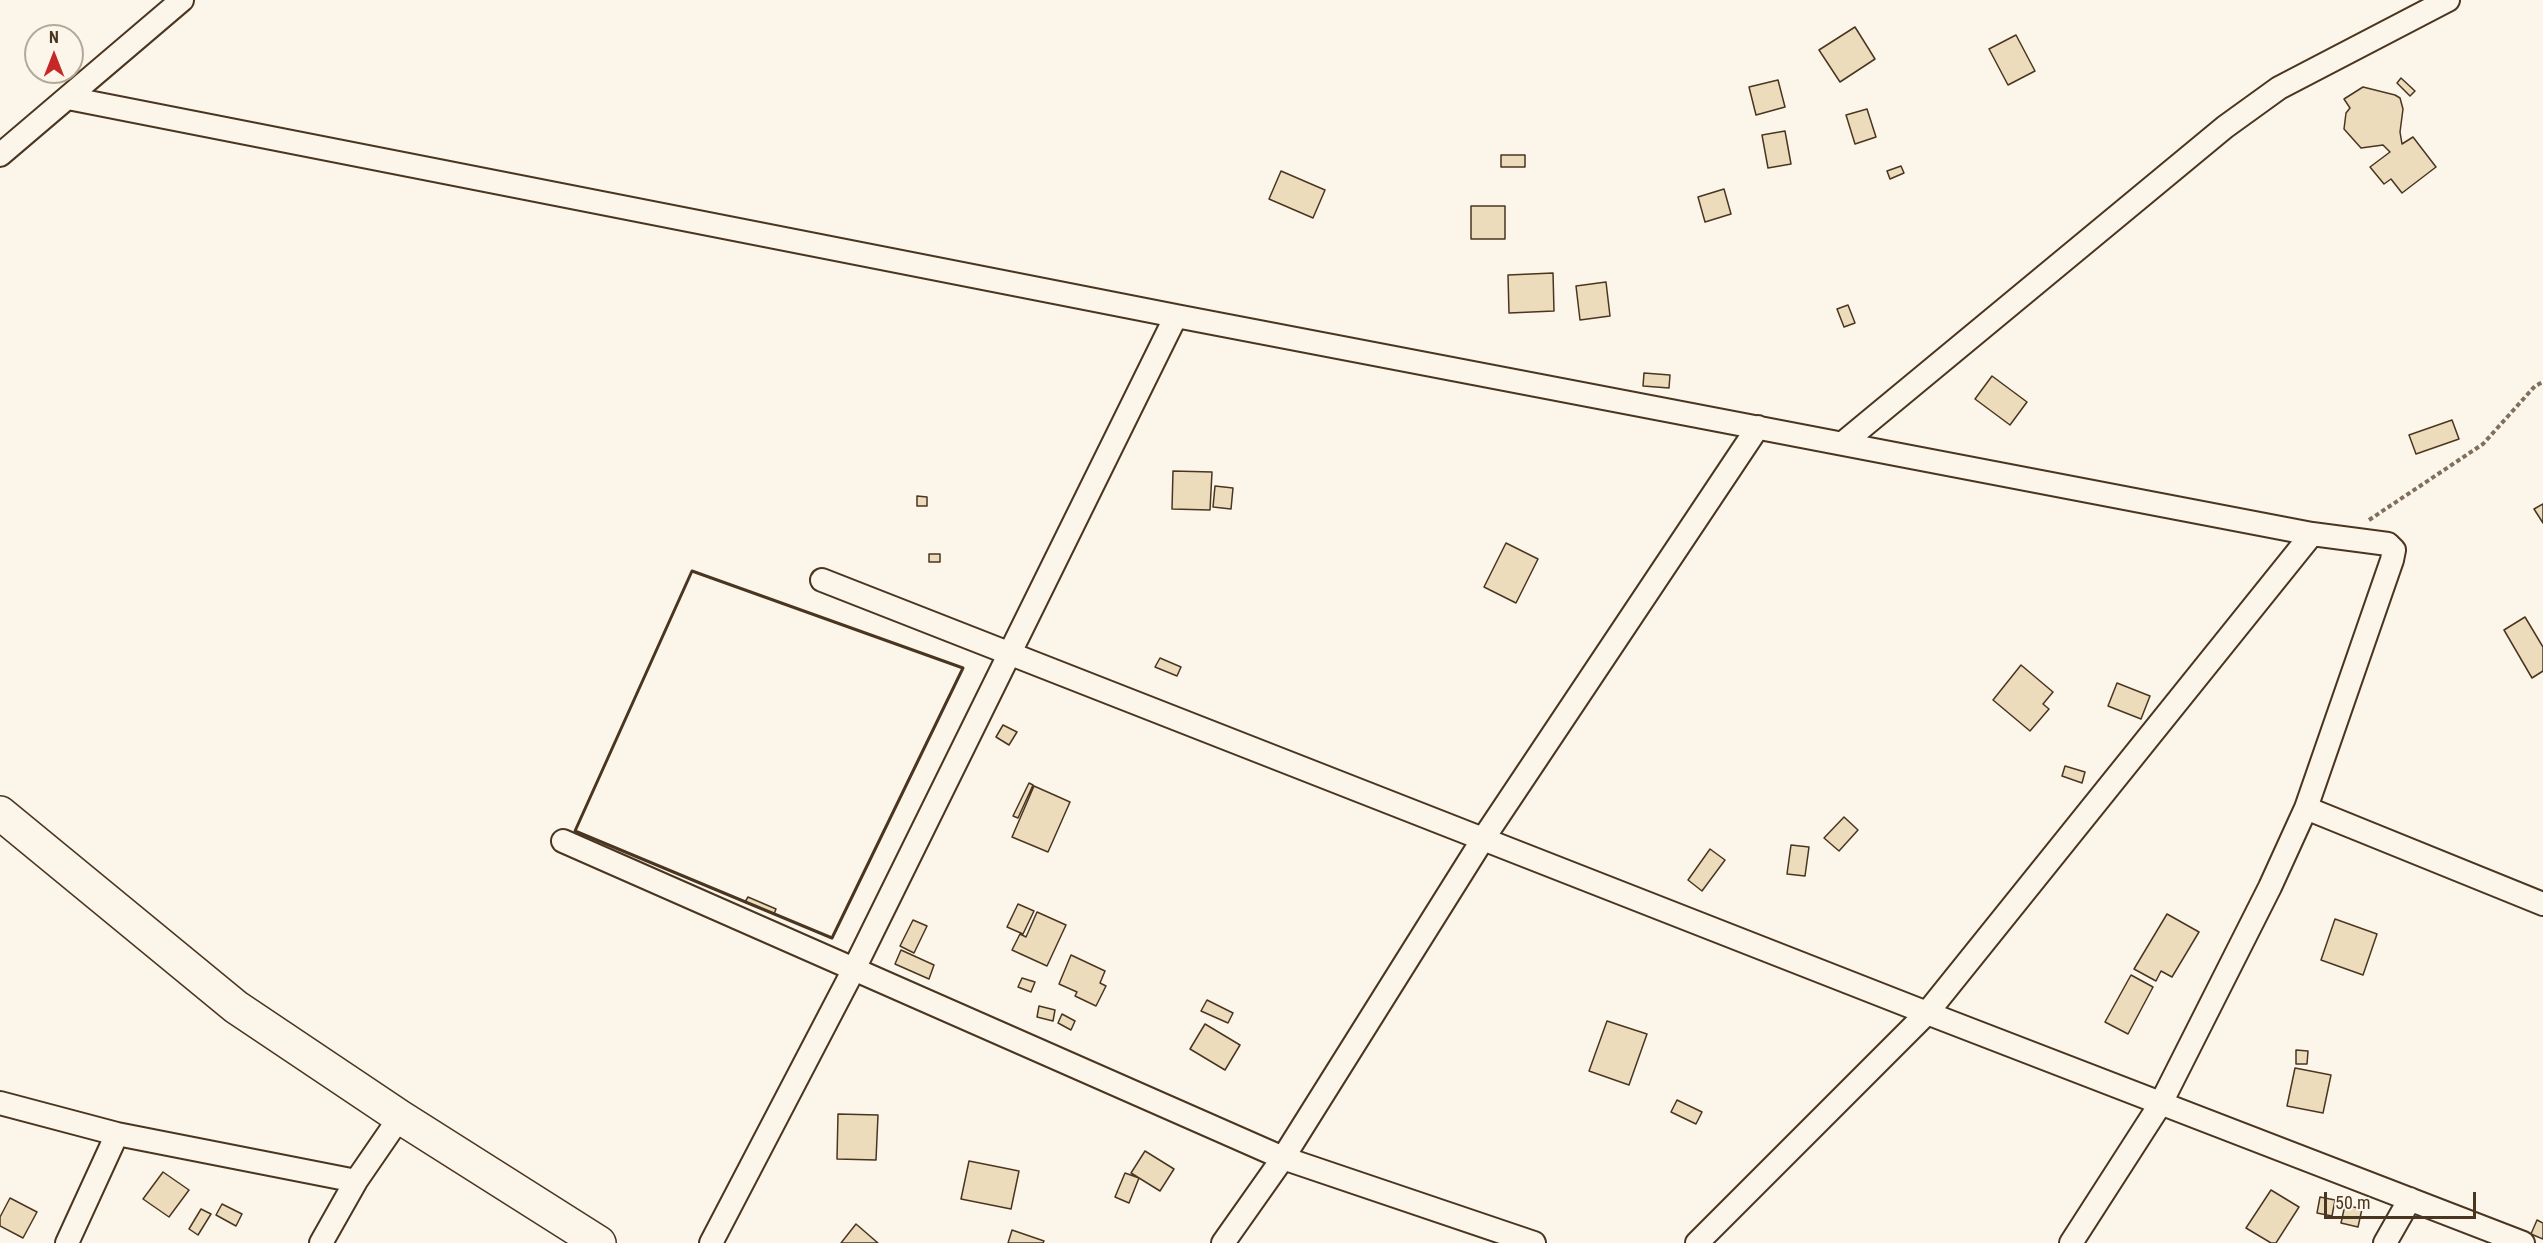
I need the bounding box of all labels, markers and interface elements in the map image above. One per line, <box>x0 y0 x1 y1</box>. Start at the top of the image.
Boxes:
north arrow <box>24 24 84 84</box>
text: N <box>49 28 59 47</box>
scale bar <box>2327 1180 2478 1218</box>
text: 50 m <box>2335 1192 2370 1213</box>

